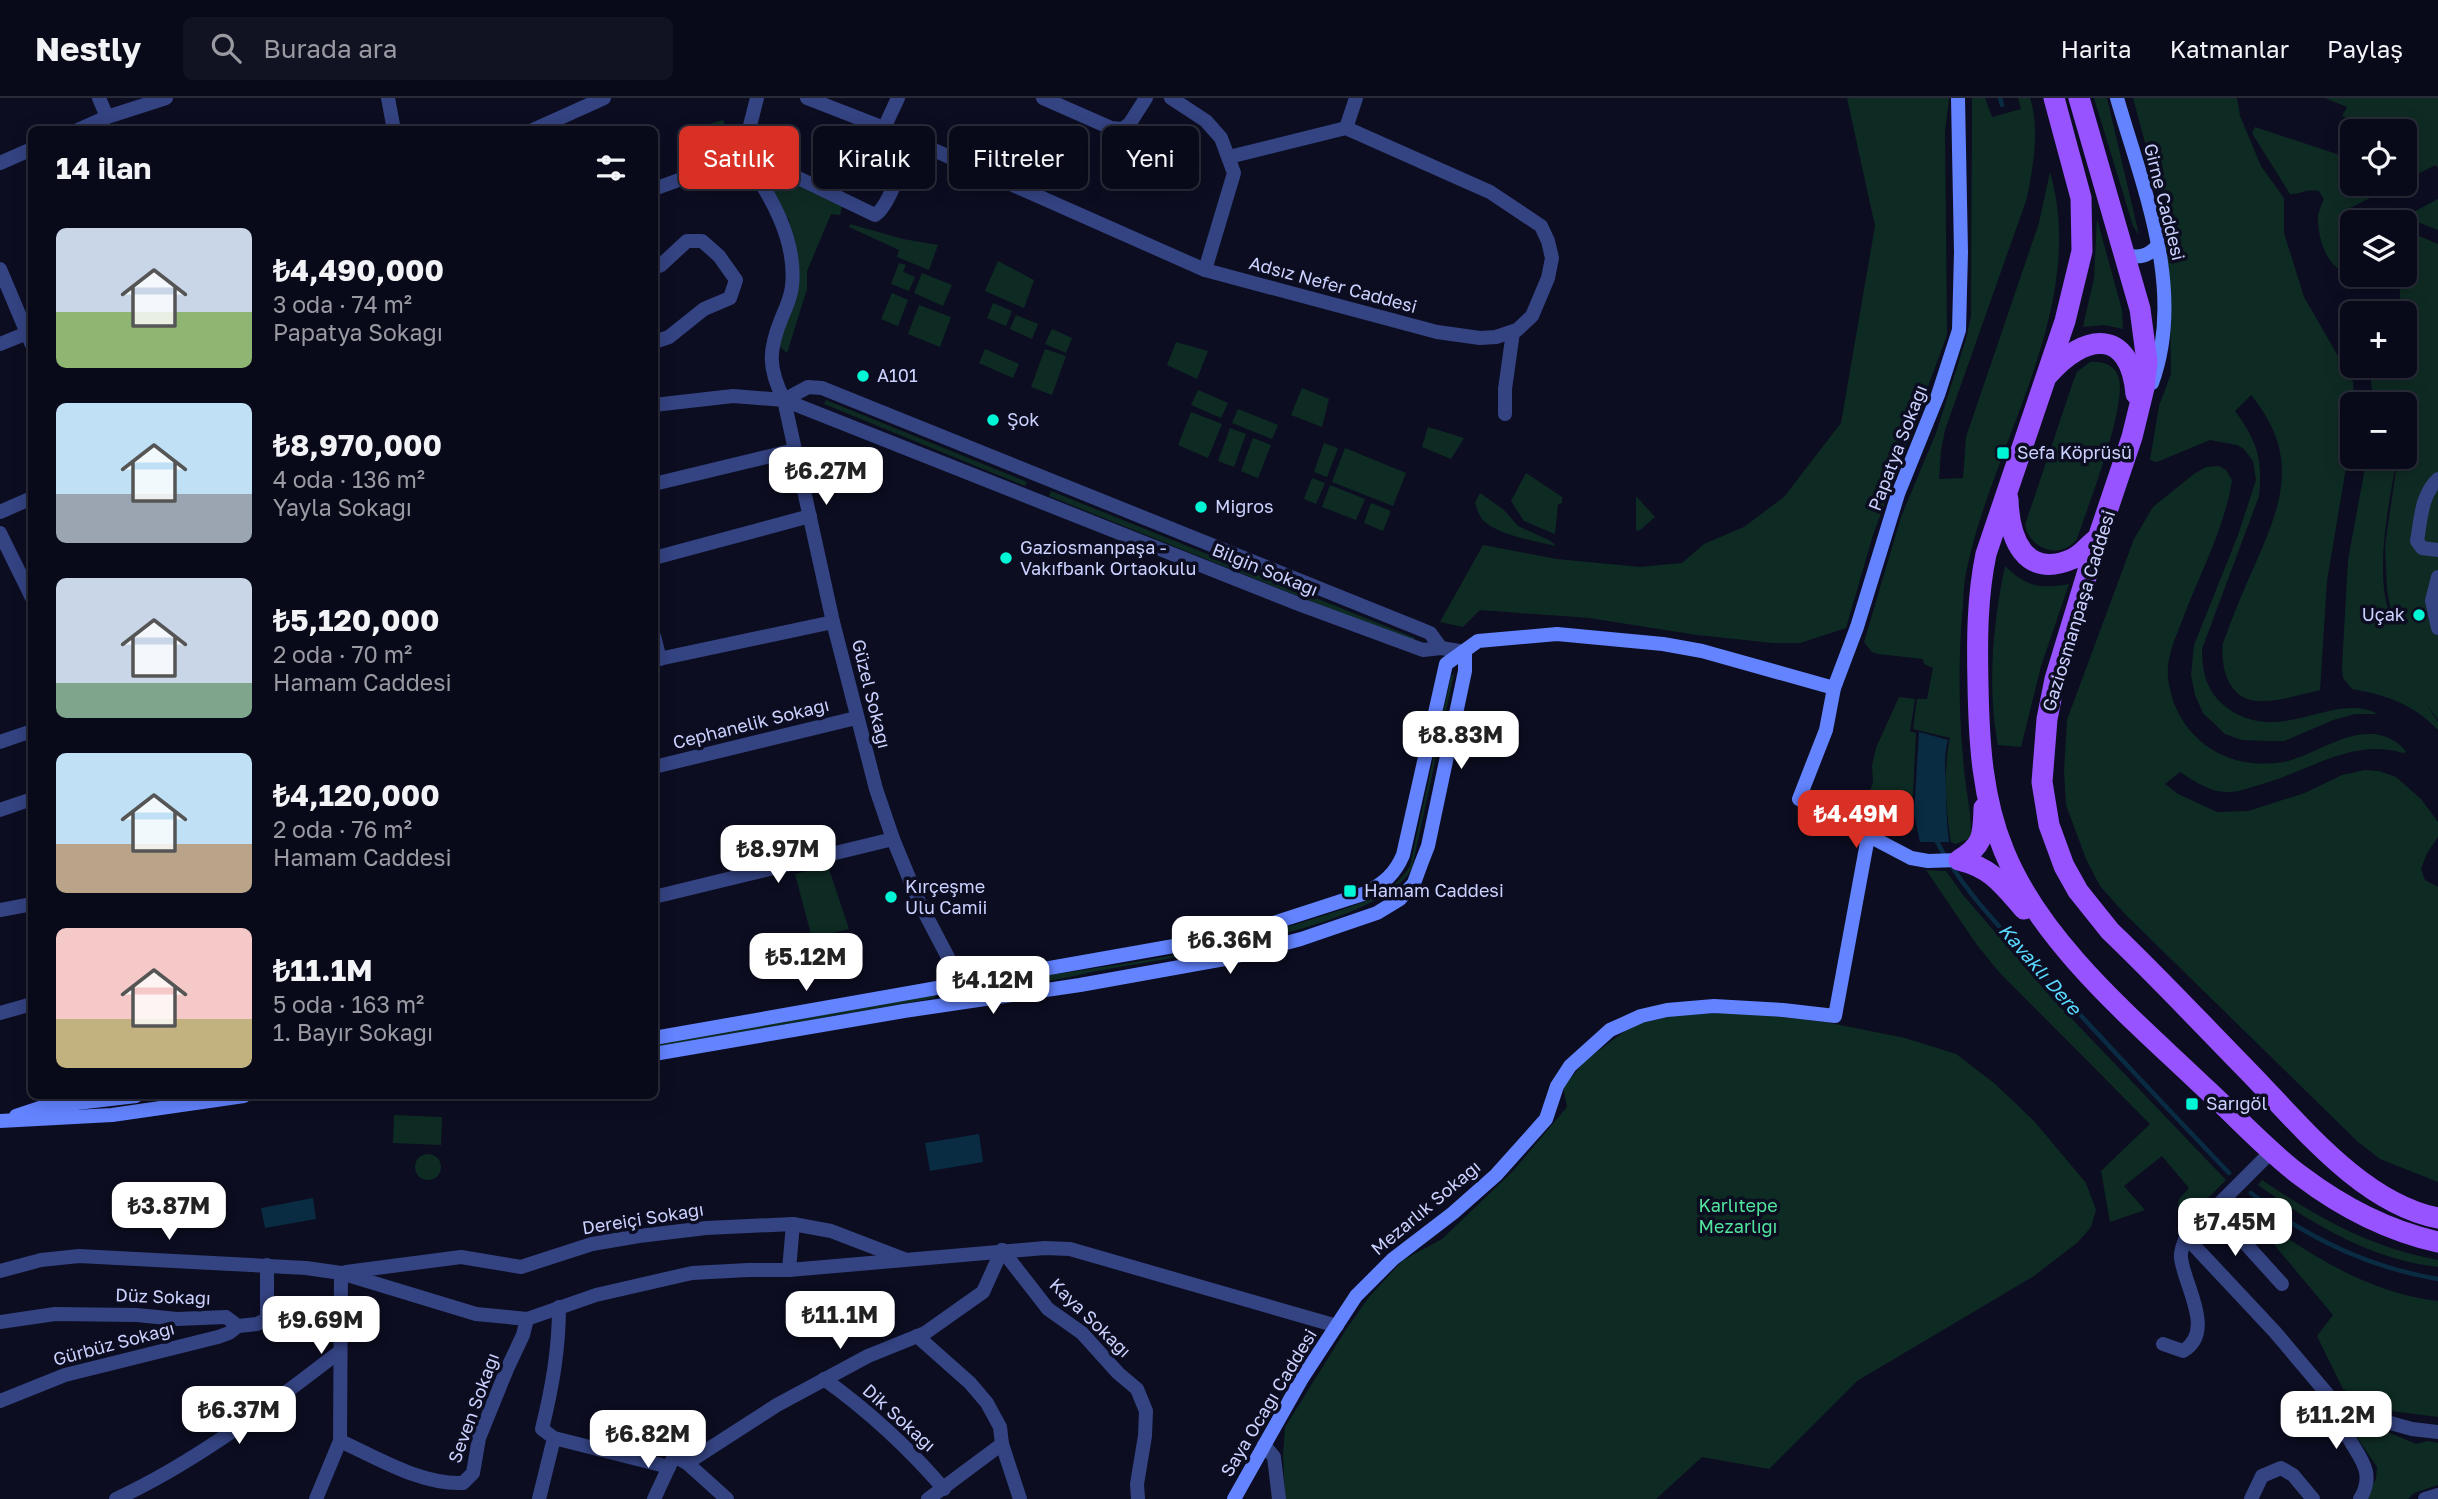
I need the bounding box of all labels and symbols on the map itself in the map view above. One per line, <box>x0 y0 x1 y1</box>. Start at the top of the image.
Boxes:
street label: Girne Caddesi <box>2140 141 2190 263</box>
street label: Adsız Nefer Caddesi <box>1247 251 1419 317</box>
place label: A101 <box>877 364 918 386</box>
marker: A101 <box>855 368 871 384</box>
street label: Papatya Sokağı <box>1863 382 1931 514</box>
place label: Şok <box>1007 408 1040 430</box>
marker: Şok <box>985 412 1001 428</box>
place label: Sefa Köprüsü <box>2017 441 2132 463</box>
marker: Sefa Köprüsü <box>1995 445 2011 461</box>
pin: ₺6.27M <box>769 448 883 507</box>
place label: Migros <box>1215 495 1274 517</box>
marker: Migros <box>1193 499 1209 515</box>
street label: Gaziosmanpaşa Caddesi <box>2037 507 2119 714</box>
place label: Gaziosmanpaşa - Vakıfbank Ortaokulu <box>1020 536 1196 579</box>
street label: Bilgin Sokağı <box>1209 538 1322 600</box>
marker: Gaziosmanpaşa - Vakıfbank Ortaokulu <box>998 550 1014 566</box>
place label: Uçak <box>2362 603 2405 625</box>
marker: Uçak <box>2411 607 2427 623</box>
street label: Güzel Sokağı <box>848 637 896 751</box>
street label: Cephanelik Sokağı <box>670 693 831 753</box>
pin: ₺8.83M <box>1404 712 1518 771</box>
pin: ₺4.49M <box>1799 790 1913 850</box>
pin: ₺8.97M <box>721 826 835 885</box>
place label: Kırçeşme Ulu Camii <box>905 875 987 918</box>
place label: Hamam Caddesi <box>1364 879 1504 901</box>
marker: Hamam Caddesi <box>1342 883 1358 899</box>
marker: Kırçeşme Ulu Camii <box>883 889 899 905</box>
pin: ₺6.36M <box>1173 916 1287 976</box>
water label: Kavaklı Dere <box>1995 918 2088 1020</box>
pin: ₺5.12M <box>749 934 863 993</box>
pin: ₺4.12M <box>936 956 1050 1016</box>
place label: Sarıgöl <box>2206 1092 2267 1114</box>
marker: Sarıgöl <box>2184 1096 2200 1112</box>
street label: Mezarlık Sokağı <box>1366 1155 1484 1259</box>
pin: ₺3.87M <box>112 1182 226 1242</box>
park label: Karlıtepe Mezarlığı <box>1698 1194 1778 1237</box>
street label: Dereiçi Sokağı <box>581 1198 705 1238</box>
pin: ₺7.45M <box>2178 1198 2292 1258</box>
street label: Kaya Sokağı <box>1045 1273 1136 1362</box>
street label: Düz Sokağı <box>115 1283 211 1309</box>
pin: ₺11.1M <box>783 1292 897 1351</box>
pin: ₺9.69M <box>264 1296 378 1356</box>
street label: Gürbüz Sokağı <box>51 1316 177 1370</box>
street label: Saya Ocağı Caddesi <box>1215 1325 1321 1480</box>
street label: Seven Sokağı <box>443 1350 503 1466</box>
street label: Dik Sokağı <box>859 1379 941 1456</box>
pin: ₺6.37M <box>182 1386 296 1446</box>
pin: ₺11.2M <box>2279 1392 2393 1451</box>
pin: ₺6.82M <box>591 1410 705 1470</box>

